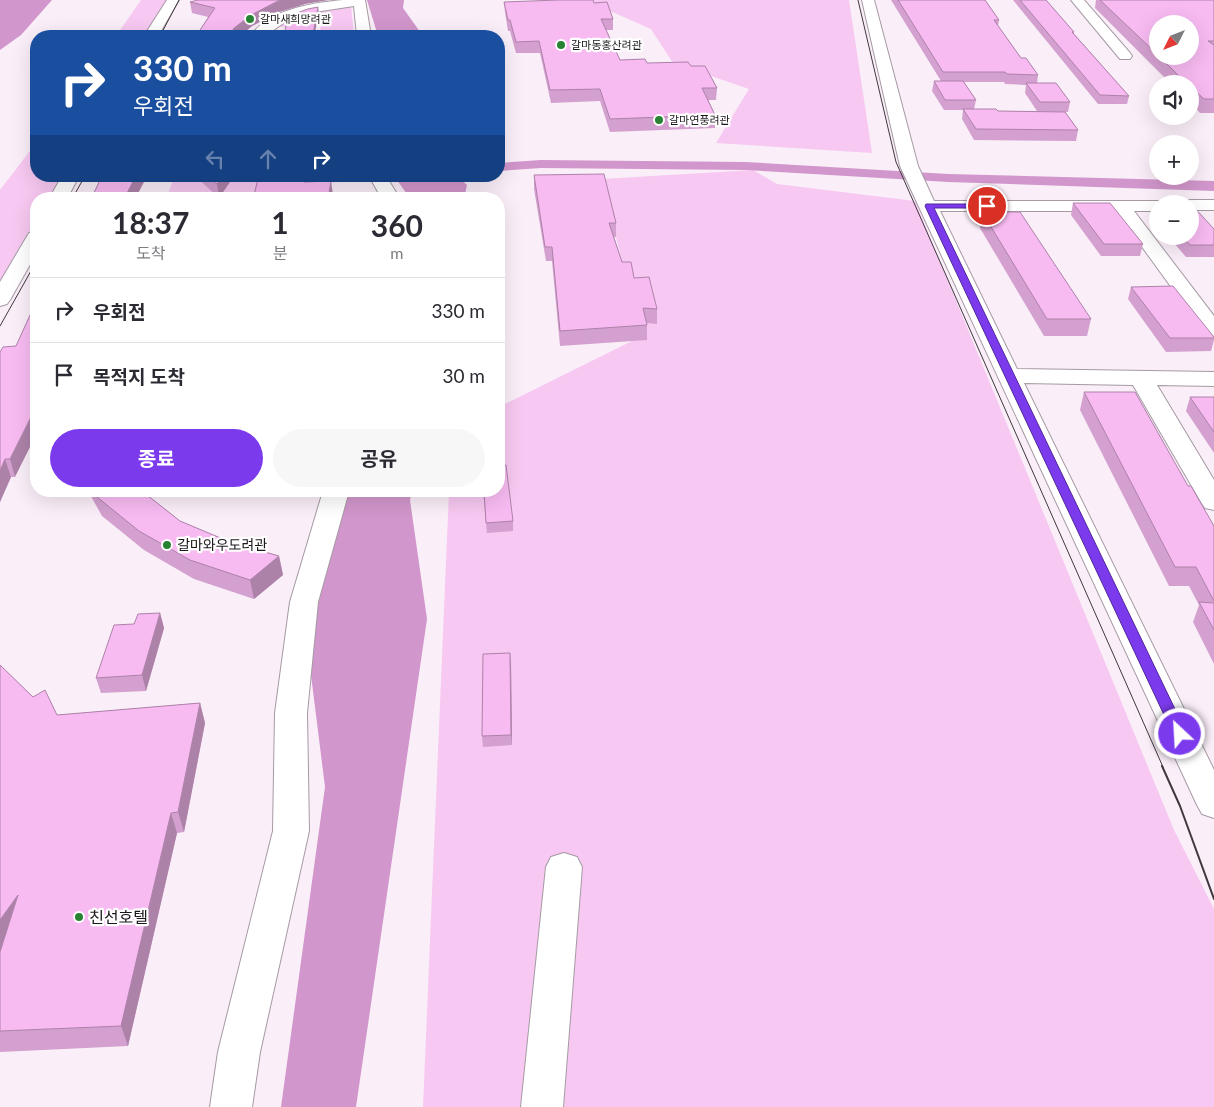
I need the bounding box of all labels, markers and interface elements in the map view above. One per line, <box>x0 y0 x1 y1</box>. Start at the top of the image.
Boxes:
place label: 갈마새희망려관 <box>260 12 331 25</box>
marker: 갈마새희망려관 <box>244 13 256 25</box>
north arrow <box>1149 15 1199 65</box>
map controls <box>1149 15 1199 245</box>
place label: 갈마동홍산려관 <box>571 38 642 51</box>
marker: 갈마동홍산려관 <box>555 39 567 51</box>
text: 330 m <box>133 46 232 88</box>
icon: right <box>50 50 115 115</box>
button: sound <box>1149 75 1199 125</box>
text: 우회전 <box>133 92 194 119</box>
place label: 갈마연풍려관 <box>669 113 730 126</box>
marker: 갈마연풍려관 <box>653 114 665 126</box>
button: + <box>1149 135 1199 185</box>
icon: left <box>201 145 229 173</box>
icon: ahead <box>254 145 282 173</box>
icon: right <box>307 145 335 173</box>
pin <box>966 185 1008 227</box>
icon: arrive <box>973 192 1001 220</box>
button: − <box>1149 195 1199 245</box>
text: 18:37 <box>112 204 189 240</box>
text: 1 <box>271 204 289 240</box>
text: 360 <box>371 207 423 243</box>
text: 도착 <box>136 243 165 262</box>
text: 분 <box>273 243 287 262</box>
text: m <box>390 243 403 262</box>
icon: right <box>50 296 78 324</box>
text: 330 m <box>431 299 485 322</box>
text: 우회전 <box>93 300 145 323</box>
icon: arrive <box>50 361 78 389</box>
text: 30 m <box>442 364 485 387</box>
text: 목적지 도착 <box>93 365 185 388</box>
button: 종료 <box>50 429 263 487</box>
button: 공유 <box>273 429 485 487</box>
place label: 갈마와우도려관 <box>177 536 267 553</box>
marker: 갈마와우도려관 <box>161 539 173 551</box>
position arrow <box>1153 707 1205 759</box>
place label: 친선호텔 <box>89 907 148 926</box>
marker: 친선호텔 <box>73 911 85 923</box>

